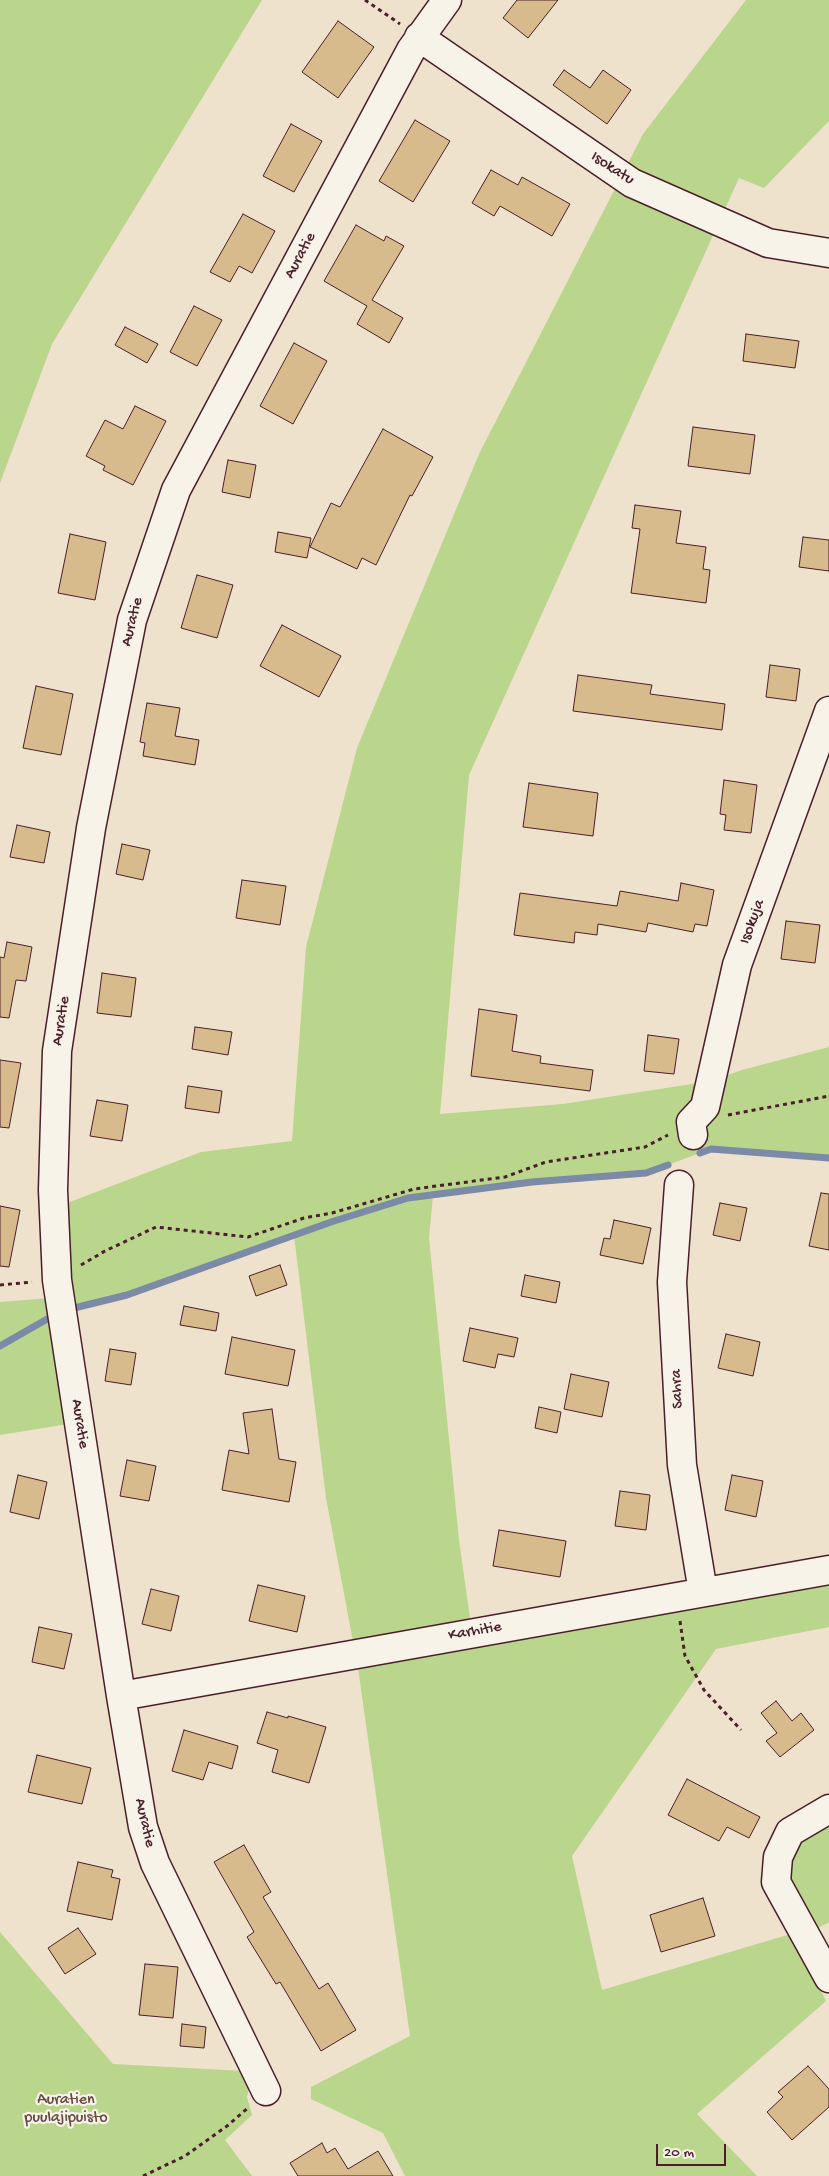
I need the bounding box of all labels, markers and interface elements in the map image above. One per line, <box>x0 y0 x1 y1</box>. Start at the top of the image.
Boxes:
street label: Isokatu <box>587 148 637 190</box>
street label: Auratie <box>281 230 321 282</box>
street label: Auratie <box>118 596 148 648</box>
street label: Isokuja <box>736 897 770 947</box>
street label: Auratie <box>49 995 75 1047</box>
street label: Sahra <box>667 1369 689 1409</box>
street label: Auratie <box>66 1398 92 1450</box>
street label: Karhitie <box>447 1618 503 1646</box>
street label: Auratie <box>129 1797 159 1849</box>
park label: Auratien puulajipuisto <box>24 2091 108 2129</box>
scale bar <box>659 2134 729 2166</box>
text: 20 m <box>664 2144 694 2162</box>

